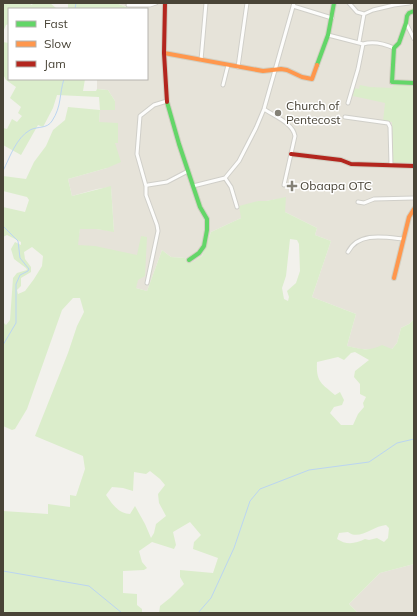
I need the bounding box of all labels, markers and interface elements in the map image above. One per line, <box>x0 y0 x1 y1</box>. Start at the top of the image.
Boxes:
legend <box>8 8 148 80</box>
text: Fast <box>44 16 68 31</box>
text: Slow <box>44 36 72 51</box>
text: Jam <box>44 56 66 71</box>
place label: Church of Pentecost <box>286 98 341 127</box>
marker: Church of Pentecost <box>273 108 283 118</box>
place label: Obaapa OTC <box>300 178 372 193</box>
marker: Obaapa OTC <box>287 181 297 191</box>

